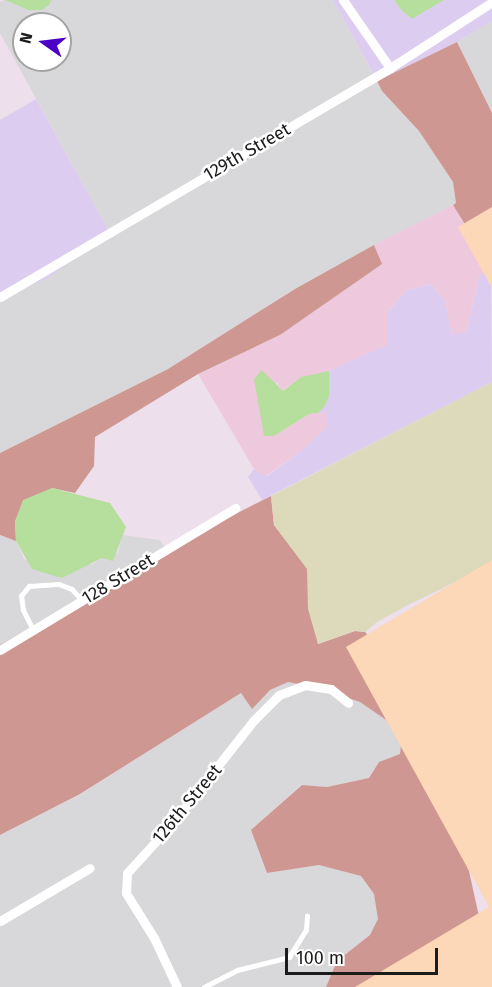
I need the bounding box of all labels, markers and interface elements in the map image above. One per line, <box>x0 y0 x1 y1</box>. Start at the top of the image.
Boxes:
north arrow <box>12 12 72 72</box>
text: N <box>15 31 36 45</box>
street label: 129th Street <box>200 118 294 186</box>
street label: 128 Street <box>78 549 158 609</box>
street label: 126th Street <box>148 760 226 848</box>
scale bar <box>288 936 441 974</box>
text: 100 m <box>296 947 344 969</box>

